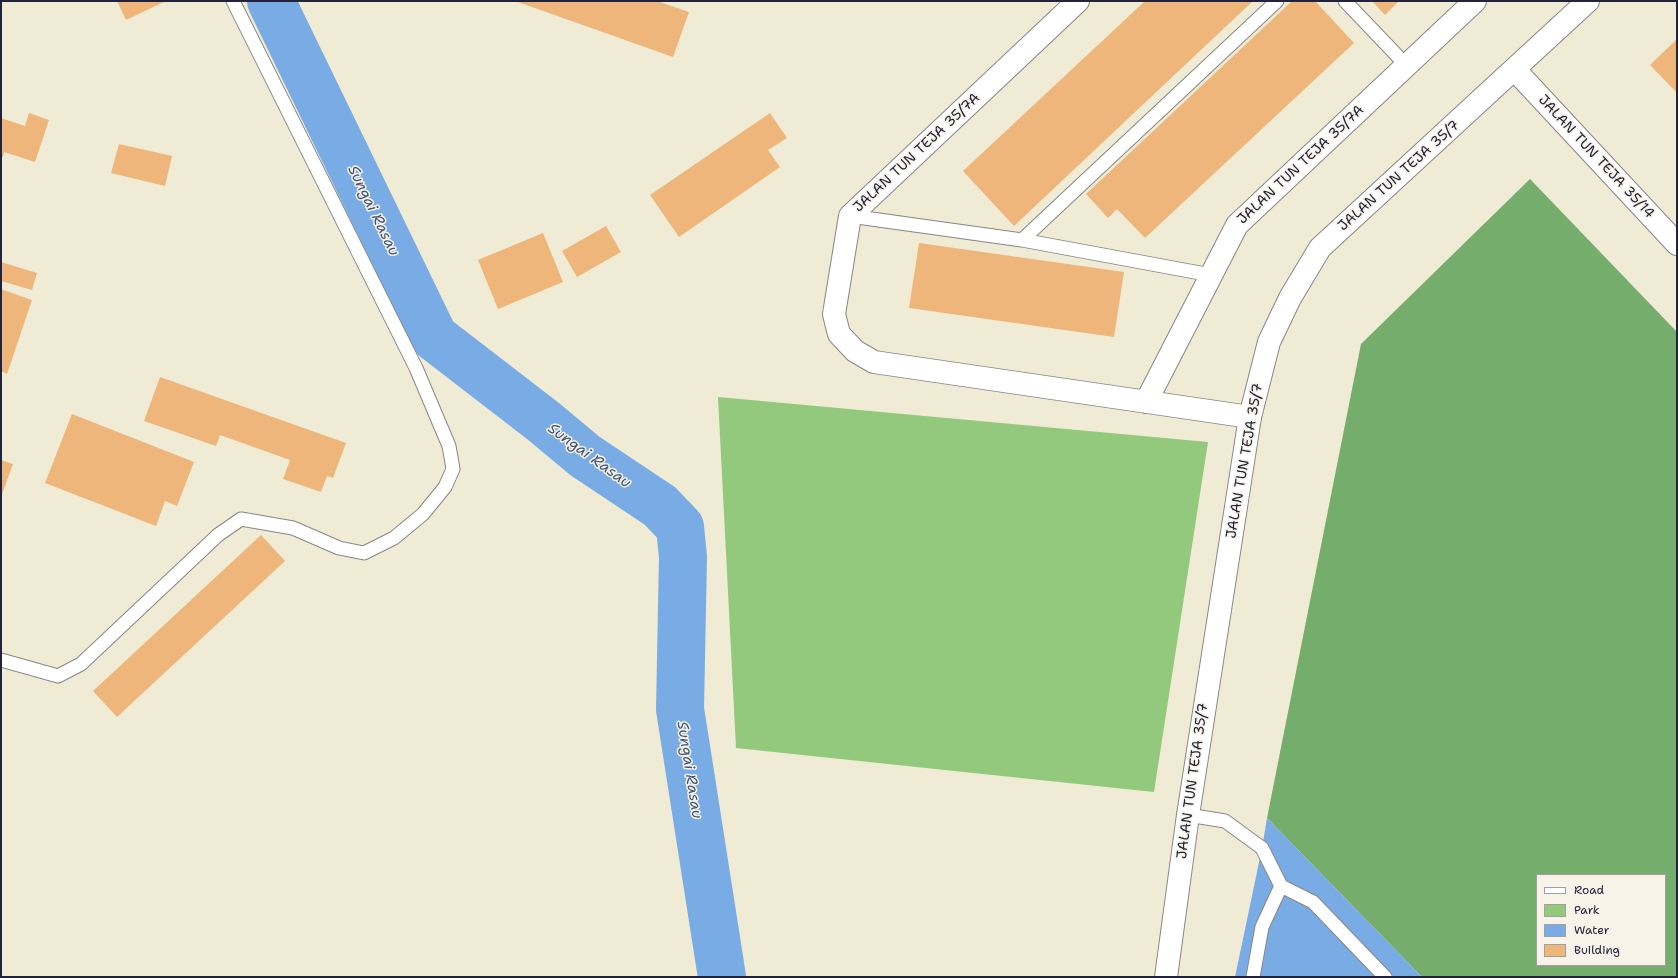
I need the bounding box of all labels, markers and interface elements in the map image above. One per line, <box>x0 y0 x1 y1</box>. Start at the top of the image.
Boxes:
street label: JALAN TUN TEJA 35/7A <box>850 90 984 216</box>
street label: JALAN TUN TEJA 35/14 <box>1534 92 1658 222</box>
street label: JALAN TUN TEJA 35/7A <box>1234 102 1368 228</box>
street label: JALAN TUN TEJA 35/7 <box>1335 117 1463 235</box>
water label: Sungai Rasau <box>343 163 403 259</box>
street label: JALAN TUN TEJA 35/7 <box>1223 382 1267 540</box>
water label: Sungai Rasau <box>544 420 634 492</box>
street label: JALAN TUN TEJA 35/7 <box>1174 702 1212 860</box>
water label: Sungai Rasau <box>672 720 706 820</box>
legend <box>1536 874 1666 966</box>
text: Road <box>1574 882 1604 898</box>
text: Park <box>1574 902 1600 918</box>
text: Water <box>1574 922 1609 938</box>
text: Building <box>1574 942 1620 958</box>

